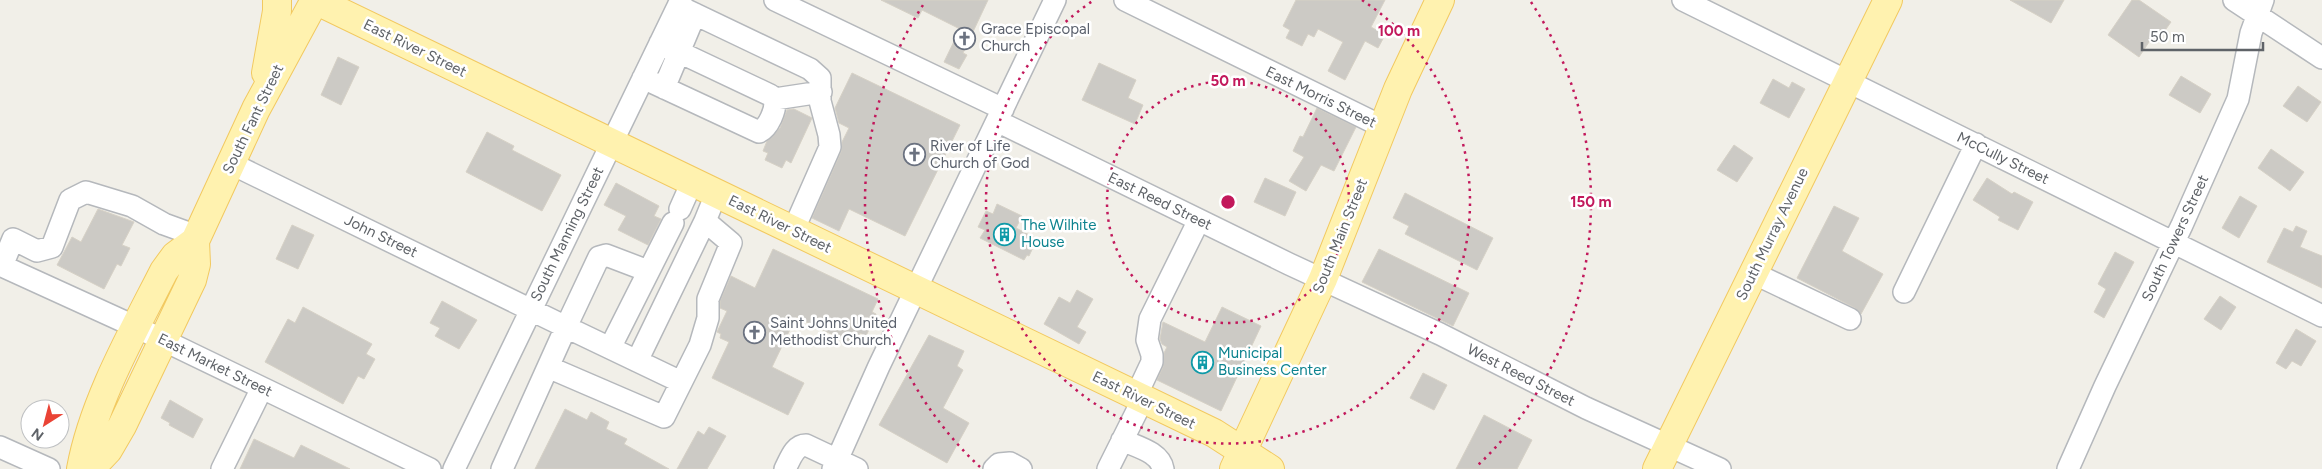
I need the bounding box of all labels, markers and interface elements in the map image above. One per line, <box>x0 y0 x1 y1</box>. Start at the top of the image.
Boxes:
street label: East River Street <box>361 15 470 81</box>
place label: Grace Episcopal Church <box>981 20 1090 55</box>
scale bar <box>2142 20 2263 52</box>
text: 100 m <box>1378 22 1420 40</box>
church icon: Grace Episcopal Church <box>953 26 977 50</box>
text: 50 m <box>2150 28 2185 46</box>
street label: South Fant Street <box>219 61 287 177</box>
street label: East Morris Street <box>1263 62 1379 132</box>
text: 50 m <box>1210 72 1246 90</box>
street label: McCully Street <box>1954 128 2052 188</box>
place label: River of Life Church of God <box>930 137 1030 172</box>
church icon: River of Life Church of God <box>902 143 926 167</box>
street label: South Manning Street <box>527 163 608 304</box>
street label: South Murray Avenue <box>1732 165 1812 303</box>
street label: East Reed Street <box>1105 168 1215 234</box>
street label: South Towers Street <box>2138 172 2212 304</box>
street label: South Main Street <box>1309 176 1371 296</box>
street label: East River Street <box>726 191 835 257</box>
centre of rings <box>1219 193 1237 211</box>
text: 150 m <box>1570 193 1612 211</box>
street label: John Street <box>342 211 421 262</box>
place label: The Wilhite House <box>1021 216 1096 251</box>
building icon: The Wilhite House <box>993 222 1017 246</box>
place label: Saint Johns United Methodist Church <box>770 314 897 349</box>
church icon: Saint Johns United Methodist Church <box>742 320 766 344</box>
street label: East Market Street <box>155 330 275 401</box>
street label: West Reed Street <box>1464 340 1578 410</box>
place label: Municipal Business Center <box>1218 344 1327 379</box>
building icon: Municipal Business Center <box>1190 350 1214 374</box>
street label: East River Street <box>1090 367 1199 433</box>
north arrow <box>20 399 70 449</box>
text: N <box>28 424 47 444</box>

